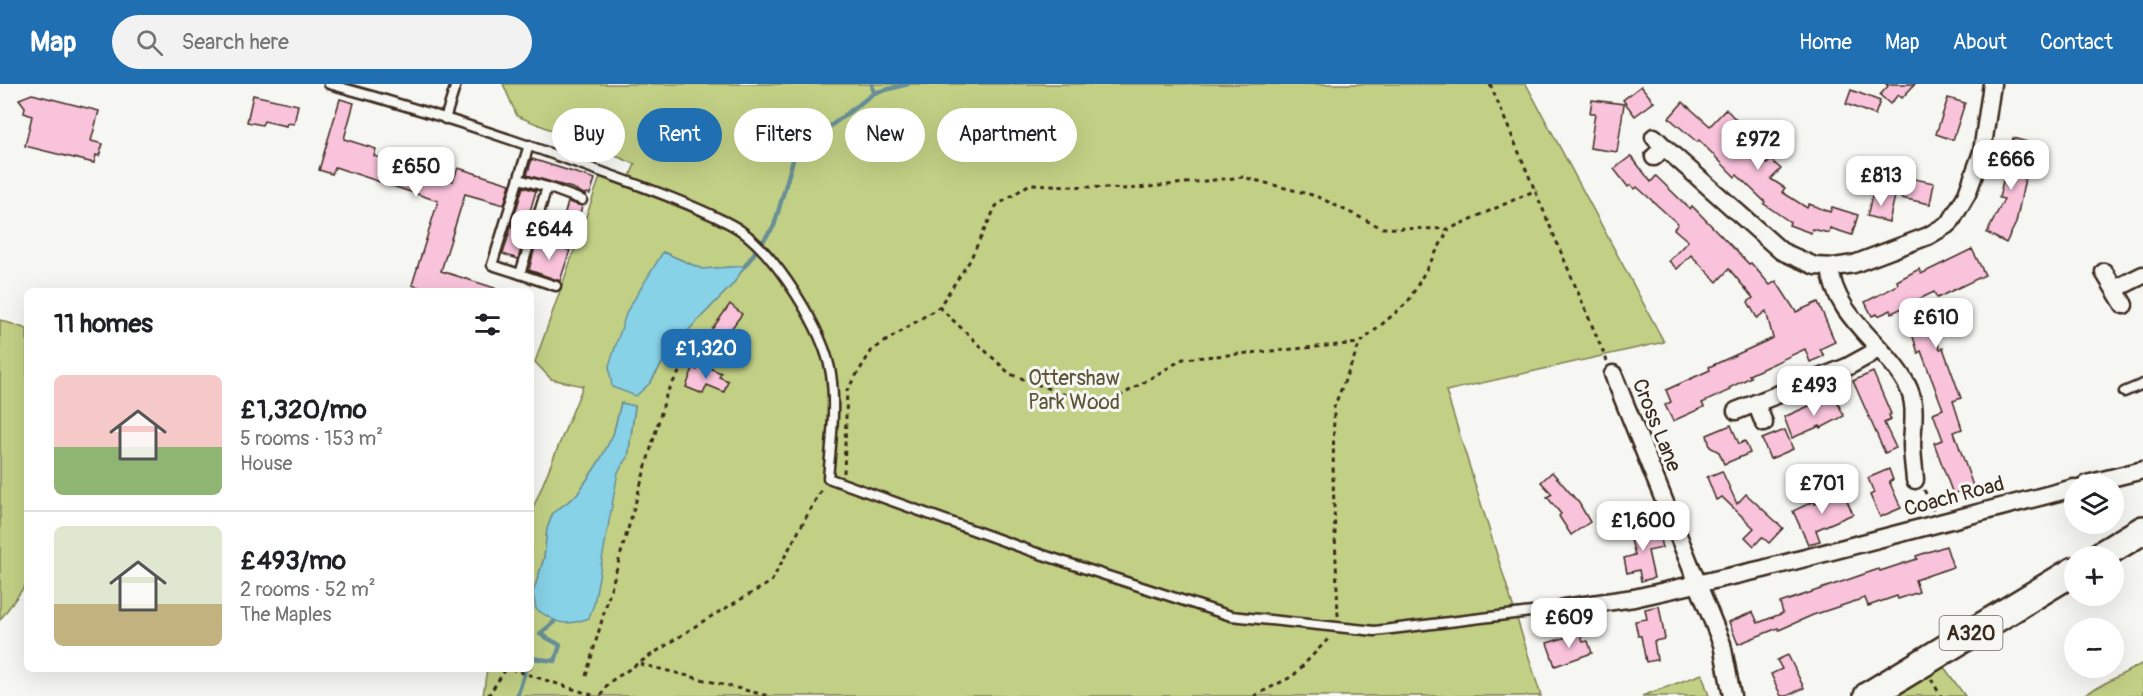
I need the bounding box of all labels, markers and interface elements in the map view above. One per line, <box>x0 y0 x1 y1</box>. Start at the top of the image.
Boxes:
search box <box>112 15 532 69</box>
text: Map <box>30 25 76 60</box>
icon: search <box>133 26 166 59</box>
text: Search here <box>181 28 289 56</box>
text: Home <box>1799 29 1852 56</box>
text: Map <box>1885 29 1920 56</box>
text: About <box>1953 29 2007 56</box>
text: Contact <box>2040 29 2113 56</box>
chip: Buy <box>552 108 625 162</box>
chip: Rent <box>637 108 722 162</box>
chip: Filters <box>734 108 833 162</box>
chip: New <box>845 108 925 162</box>
chip: Apartment <box>937 108 1077 162</box>
pin: £972 <box>1722 120 1794 171</box>
text: £972 <box>1736 127 1780 152</box>
pin: £666 <box>1975 140 2047 191</box>
pin: £650 <box>380 147 452 198</box>
text: £666 <box>1987 147 2035 172</box>
text: £650 <box>392 154 441 179</box>
pin: £813 <box>1845 156 1917 207</box>
text: £813 <box>1860 163 1902 188</box>
pin: £644 <box>513 210 585 261</box>
text: £644 <box>525 217 573 242</box>
pin: £610 <box>1900 298 1972 349</box>
text: £610 <box>1913 305 1959 330</box>
text: 11 homes <box>54 308 153 340</box>
icon: filters <box>471 308 504 341</box>
pin: £1,320 <box>657 329 755 380</box>
text: £1,320 <box>675 336 737 361</box>
park label: Ottershaw Park Wood <box>1028 365 1120 416</box>
pin: £493 <box>1778 366 1850 417</box>
text: £493 <box>1791 373 1837 398</box>
street label: Cross Lane <box>1626 375 1688 476</box>
text: £1,320/mo <box>240 394 367 426</box>
icon: home <box>102 399 174 471</box>
text: 5 rooms · 153 m² <box>240 426 383 451</box>
text: House <box>240 451 292 476</box>
pin: £701 <box>1786 464 1858 515</box>
street label: Coach Road <box>1901 470 2007 523</box>
text: £701 <box>1800 471 1844 496</box>
map controls <box>2064 474 2124 678</box>
button: layers <box>2064 474 2124 534</box>
pin: £1,600 <box>1594 501 1692 552</box>
text: £1,600 <box>1611 508 1675 533</box>
text: £493/mo <box>240 545 346 577</box>
button: + <box>2064 546 2124 606</box>
icon: home <box>102 550 174 622</box>
text: 2 rooms · 52 m² <box>240 577 376 602</box>
pin: £609 <box>1533 598 1605 649</box>
text: The Maples <box>240 602 331 627</box>
text: £609 <box>1545 605 1593 630</box>
road number: A320 <box>1940 616 2002 650</box>
button: − <box>2064 618 2124 678</box>

